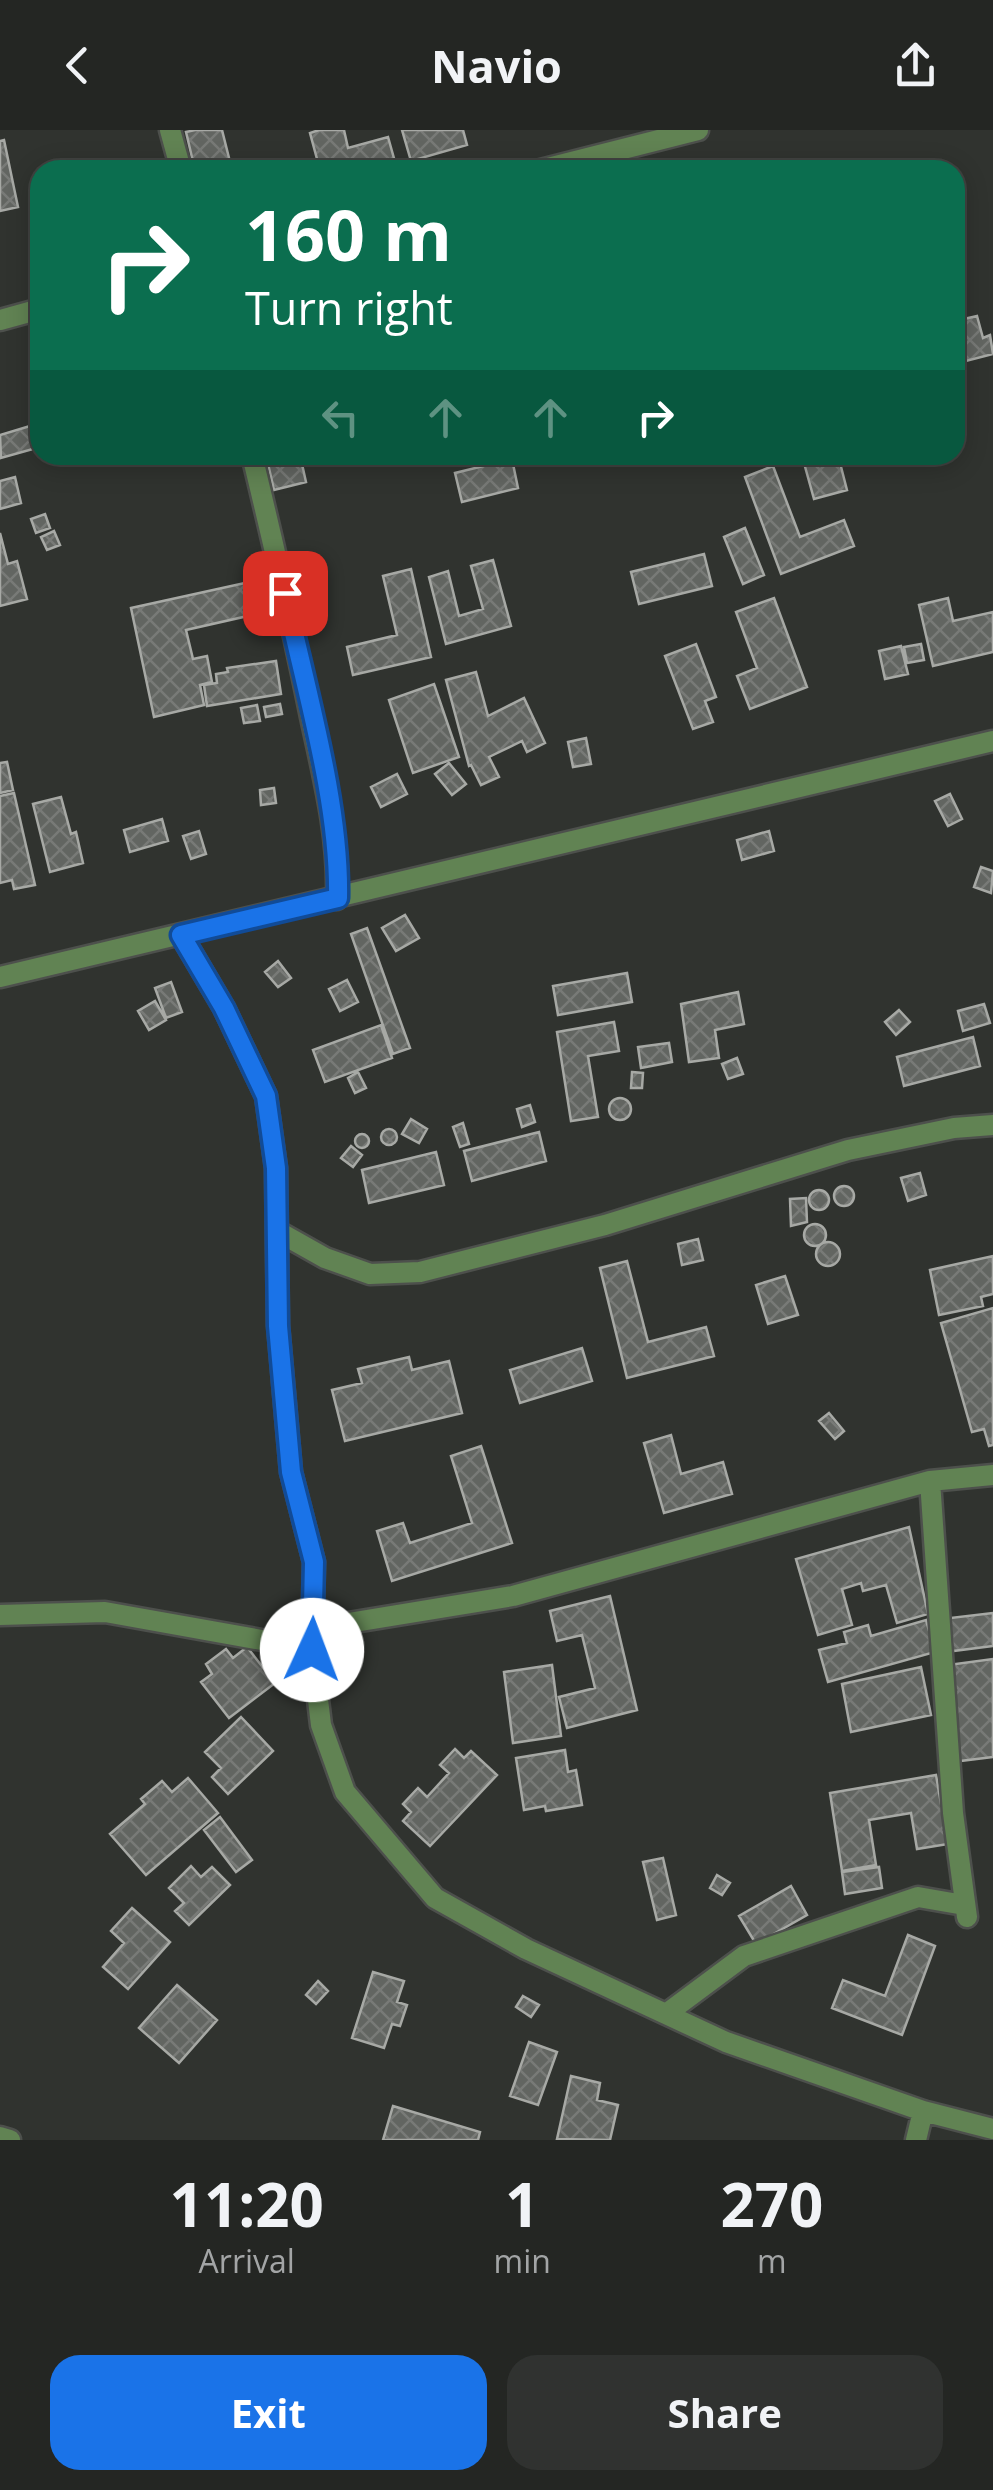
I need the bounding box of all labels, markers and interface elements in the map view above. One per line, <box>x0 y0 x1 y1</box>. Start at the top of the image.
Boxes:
text: Navio <box>431 35 562 96</box>
icon: back <box>50 38 105 93</box>
icon: share <box>888 38 943 93</box>
text: 160 m <box>245 186 452 282</box>
icon: right <box>80 200 210 330</box>
text: Turn right <box>245 277 453 338</box>
icon: left <box>313 390 368 445</box>
icon: ahead <box>418 390 473 445</box>
icon: ahead <box>523 390 578 445</box>
icon: right <box>628 390 683 445</box>
pin <box>243 551 328 636</box>
icon: arrive <box>258 566 313 621</box>
position arrow <box>260 1598 364 1702</box>
text: 11:20 <box>170 2163 324 2245</box>
text: 1 <box>505 2163 539 2245</box>
text: 270 <box>720 2163 823 2245</box>
text: Arrival <box>199 2239 295 2282</box>
text: min <box>494 2239 551 2282</box>
text: m <box>757 2239 787 2282</box>
button: Exit <box>50 2355 487 2470</box>
button: Share <box>507 2355 943 2470</box>

